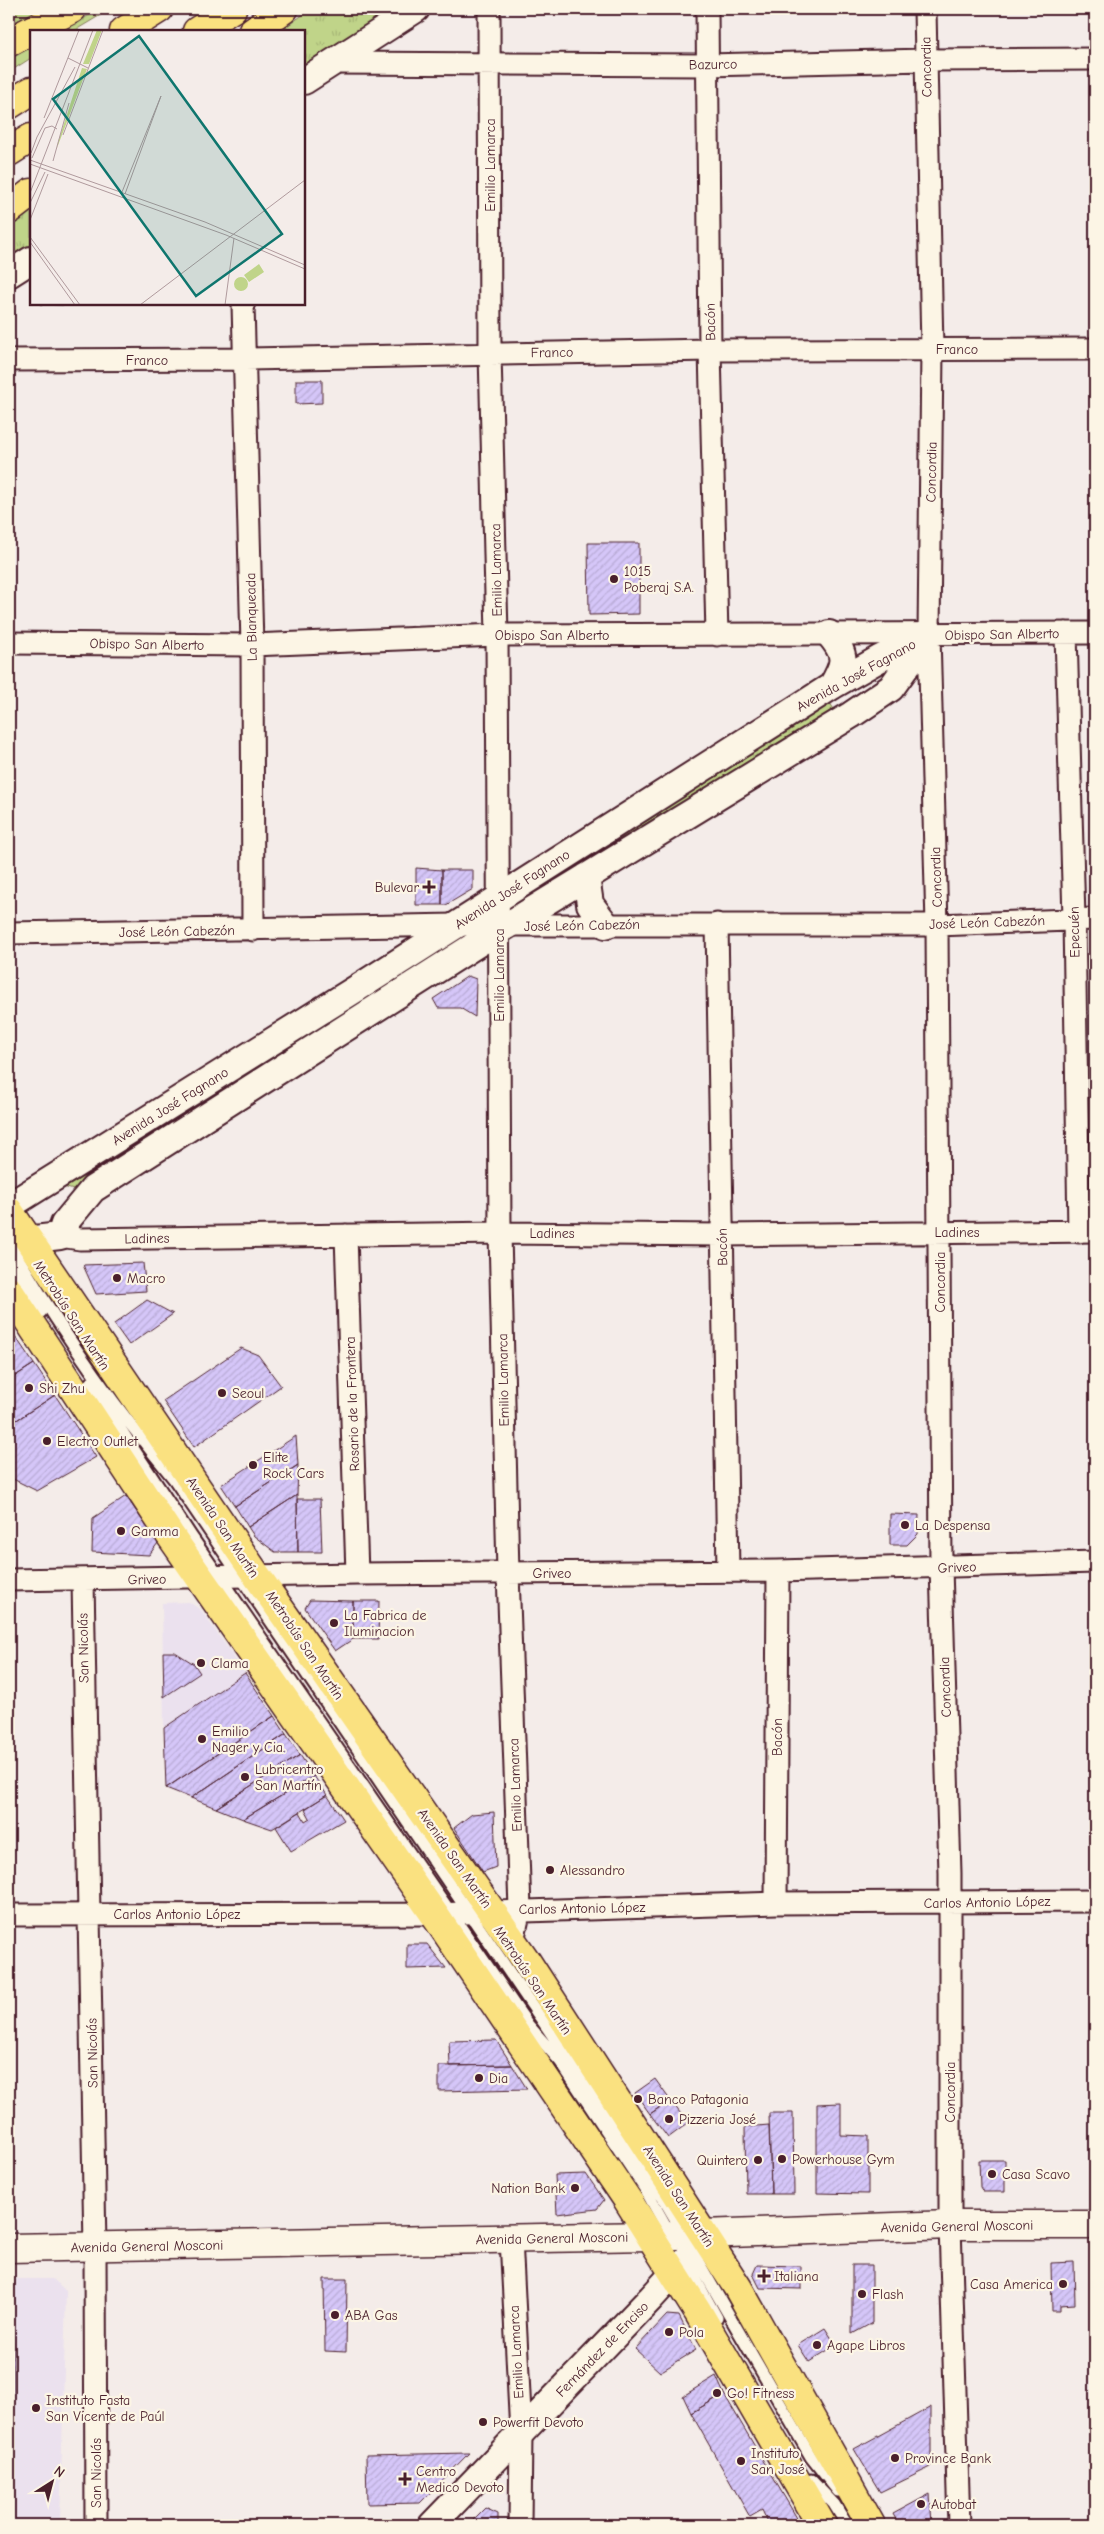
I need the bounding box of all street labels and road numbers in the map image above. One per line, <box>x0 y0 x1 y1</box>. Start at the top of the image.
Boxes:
street label: Concordia <box>917 36 936 98</box>
street label: Bazurco <box>689 56 737 73</box>
street label: Emilio Lamarca <box>482 118 499 212</box>
street label: Bacón <box>702 303 719 341</box>
street label: Franco <box>936 341 978 358</box>
street label: Franco <box>531 344 573 361</box>
street label: Franco <box>126 352 168 369</box>
street label: Concordia <box>922 441 941 503</box>
street label: Emilio Lamarca <box>487 523 506 617</box>
street label: La Blanqueada <box>242 573 261 661</box>
street label: Obispo San Alberto <box>945 625 1059 644</box>
street label: Obispo San Alberto <box>495 627 609 644</box>
street label: Obispo San Alberto <box>90 635 204 654</box>
street label: Avenida José Fagnano <box>793 635 919 715</box>
street label: Avenida José Fagnano <box>451 846 573 933</box>
street label: Concordia <box>927 846 946 908</box>
street label: Epecuén <box>1066 906 1083 958</box>
street label: José León Cabezón <box>929 912 1045 933</box>
street label: José León Cabezón <box>524 916 640 935</box>
street label: José León Cabezón <box>119 922 235 941</box>
street label: Emilio Lamarca <box>491 928 508 1022</box>
street label: Avenida José Fagnano <box>109 1064 232 1149</box>
street label: Ladines <box>934 1224 980 1241</box>
street label: Ladines <box>529 1225 575 1242</box>
street label: Bacón <box>714 1228 731 1266</box>
street label: Ladines <box>124 1230 170 1247</box>
street label: Concordia <box>932 1252 949 1312</box>
street label: Metrobús San Martín <box>30 1257 113 1373</box>
street label: Emilio Lamarca <box>494 1333 513 1427</box>
street label: Rosario de la Frontera <box>342 1336 363 1472</box>
street label: Avenida San Martín <box>183 1474 263 1581</box>
street label: Griveo <box>937 1558 977 1577</box>
street label: Griveo <box>533 1565 571 1582</box>
street label: Griveo <box>127 1571 167 1588</box>
street label: Metrobús San Martín <box>262 1588 347 1703</box>
street label: San Nicolás <box>74 1613 93 1683</box>
street label: Concordia <box>936 1656 955 1718</box>
street label: Bacón <box>769 1718 786 1756</box>
street label: Emilio Lamarca <box>505 1738 526 1832</box>
street label: Avenida San Martín <box>414 1805 495 1911</box>
street label: Carlos Antonio López <box>923 1893 1051 1912</box>
street label: Carlos Antonio López <box>518 1899 646 1918</box>
street label: Carlos Antonio López <box>114 1906 240 1923</box>
street label: Metrobús San Martín <box>490 1923 575 2038</box>
street label: San Nicolás <box>83 2018 102 2088</box>
street label: Concordia <box>942 2062 959 2122</box>
street label: Avenida San Martín <box>639 2142 718 2250</box>
street label: Avenida General Mosconi <box>880 2217 1034 2236</box>
street label: Avenida General Mosconi <box>475 2229 629 2248</box>
street label: Avenida General Mosconi <box>70 2237 224 2256</box>
street label: Fernández de Enciso <box>552 2298 652 2401</box>
street label: Emilio Lamarca <box>506 2305 527 2399</box>
street label: San Nicolás <box>88 2438 105 2508</box>

